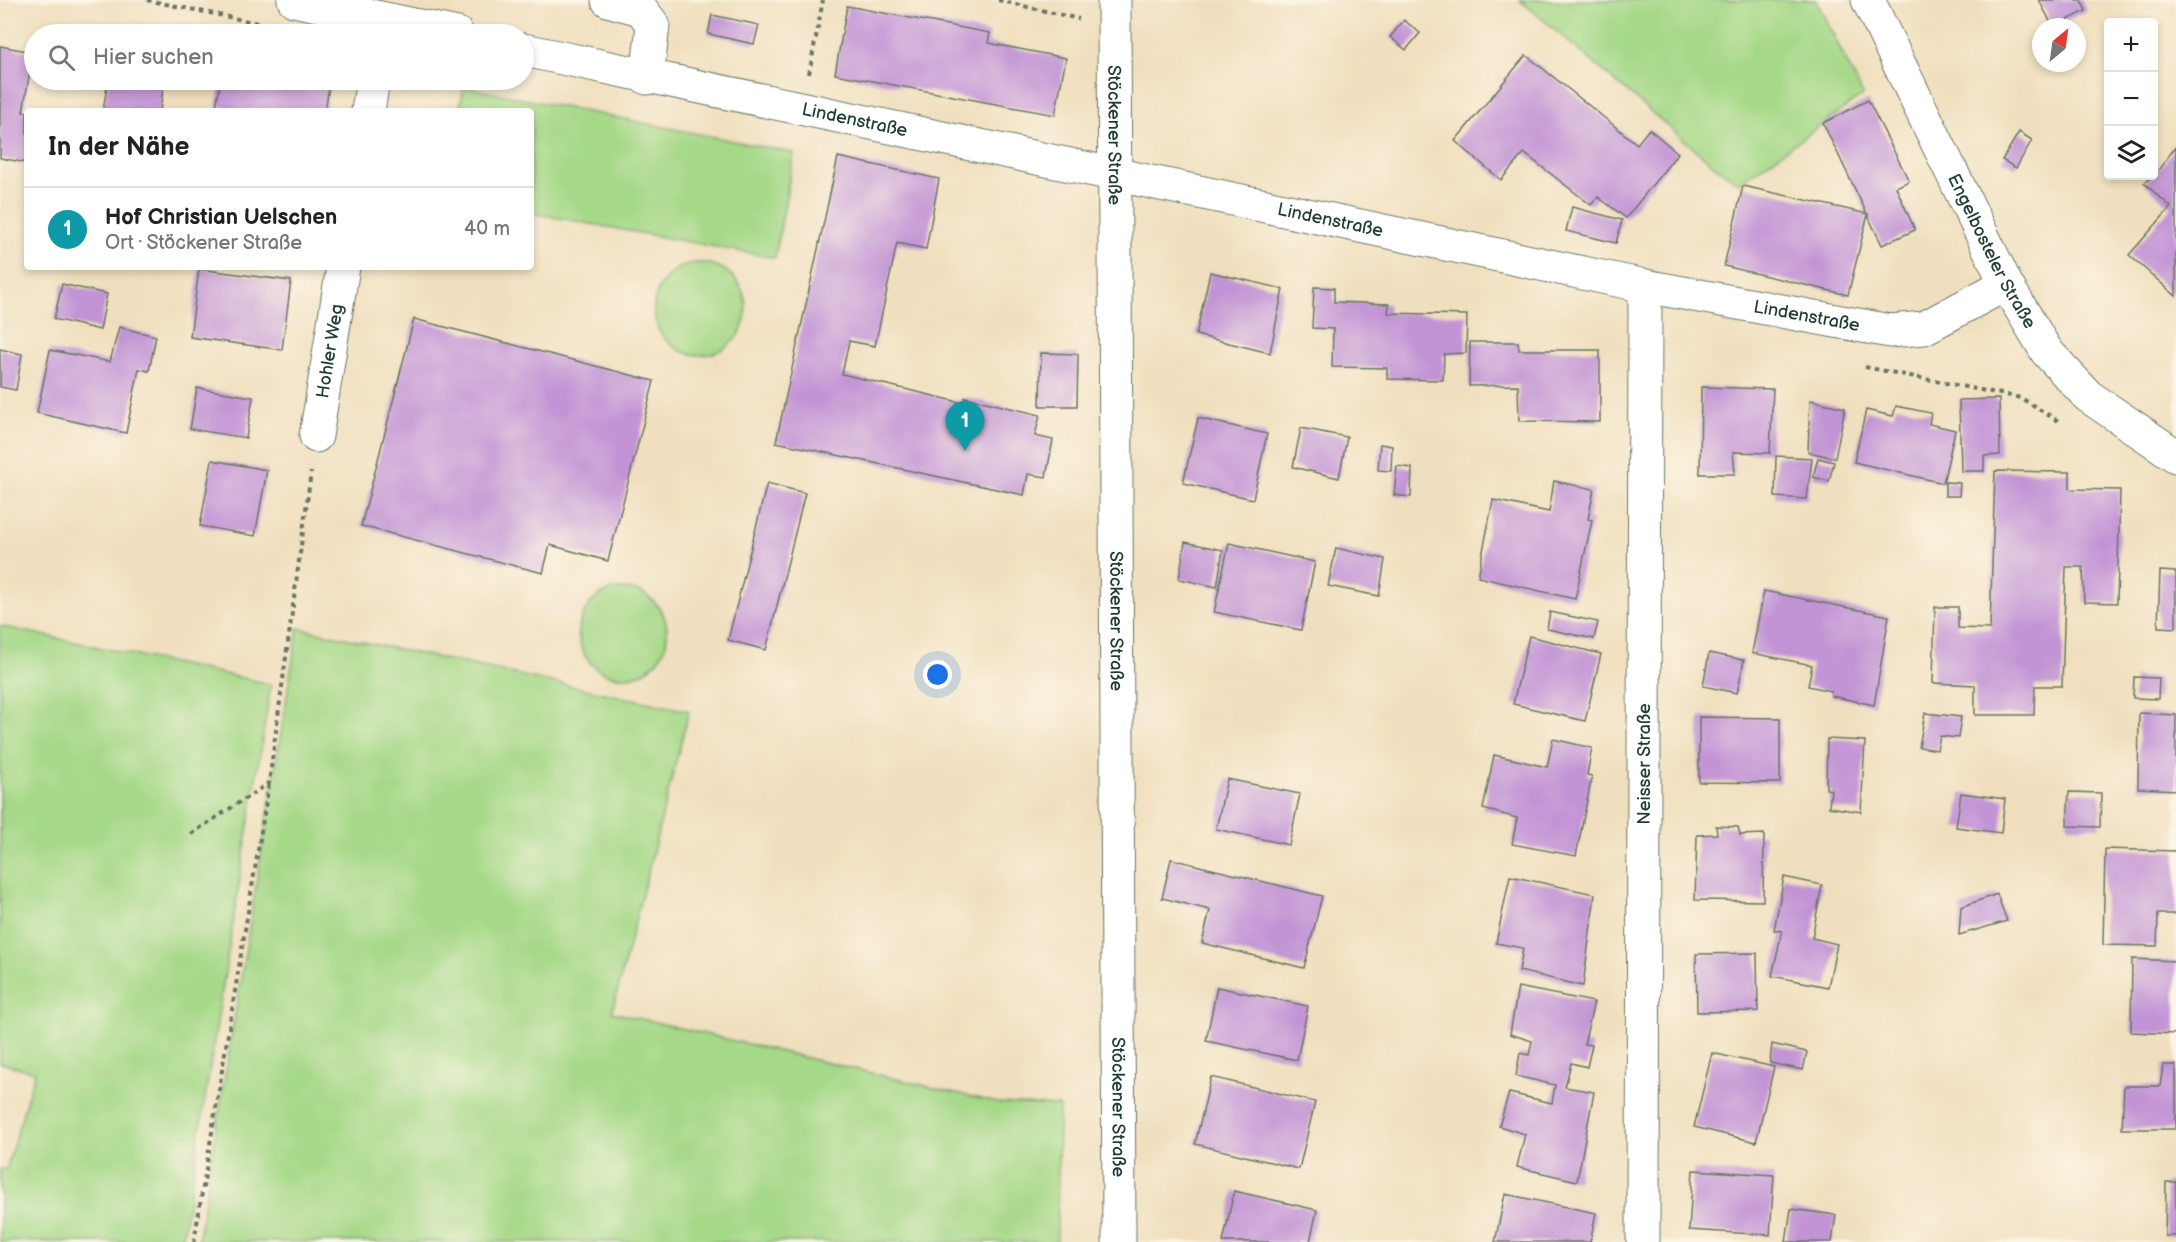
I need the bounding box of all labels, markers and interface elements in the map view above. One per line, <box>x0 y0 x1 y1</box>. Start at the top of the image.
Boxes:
north arrow <box>2032 18 2086 72</box>
map controls <box>2104 18 2158 180</box>
button: + <box>2104 18 2158 72</box>
search box <box>24 24 534 90</box>
icon: search <box>45 41 78 74</box>
text: Hier suchen <box>93 44 214 71</box>
street label: Stöckener Straße <box>1104 65 1125 205</box>
button: − <box>2104 72 2158 126</box>
street label: Lindenstraße <box>800 98 910 141</box>
button: layers <box>2104 126 2158 180</box>
text: In der Nähe <box>48 132 190 163</box>
street label: Engelbosteler Straße <box>1944 170 2041 332</box>
street label: Lindenstraße <box>1276 198 1385 241</box>
text: Hof Christian Uelschen <box>105 204 337 231</box>
text: 1 <box>63 217 72 241</box>
text: 40 m <box>464 217 510 241</box>
text: Ort · Stöckener Straße <box>105 231 302 255</box>
street label: Lindenstraße <box>1752 296 1862 336</box>
street label: Hohler Weg <box>312 302 347 400</box>
pin: 1 <box>946 402 984 451</box>
street label: Stöckener Straße <box>1106 551 1127 691</box>
your location <box>923 660 952 689</box>
street label: Neisser Straße <box>1633 703 1655 825</box>
street label: Stöckener Straße <box>1108 1037 1129 1177</box>

